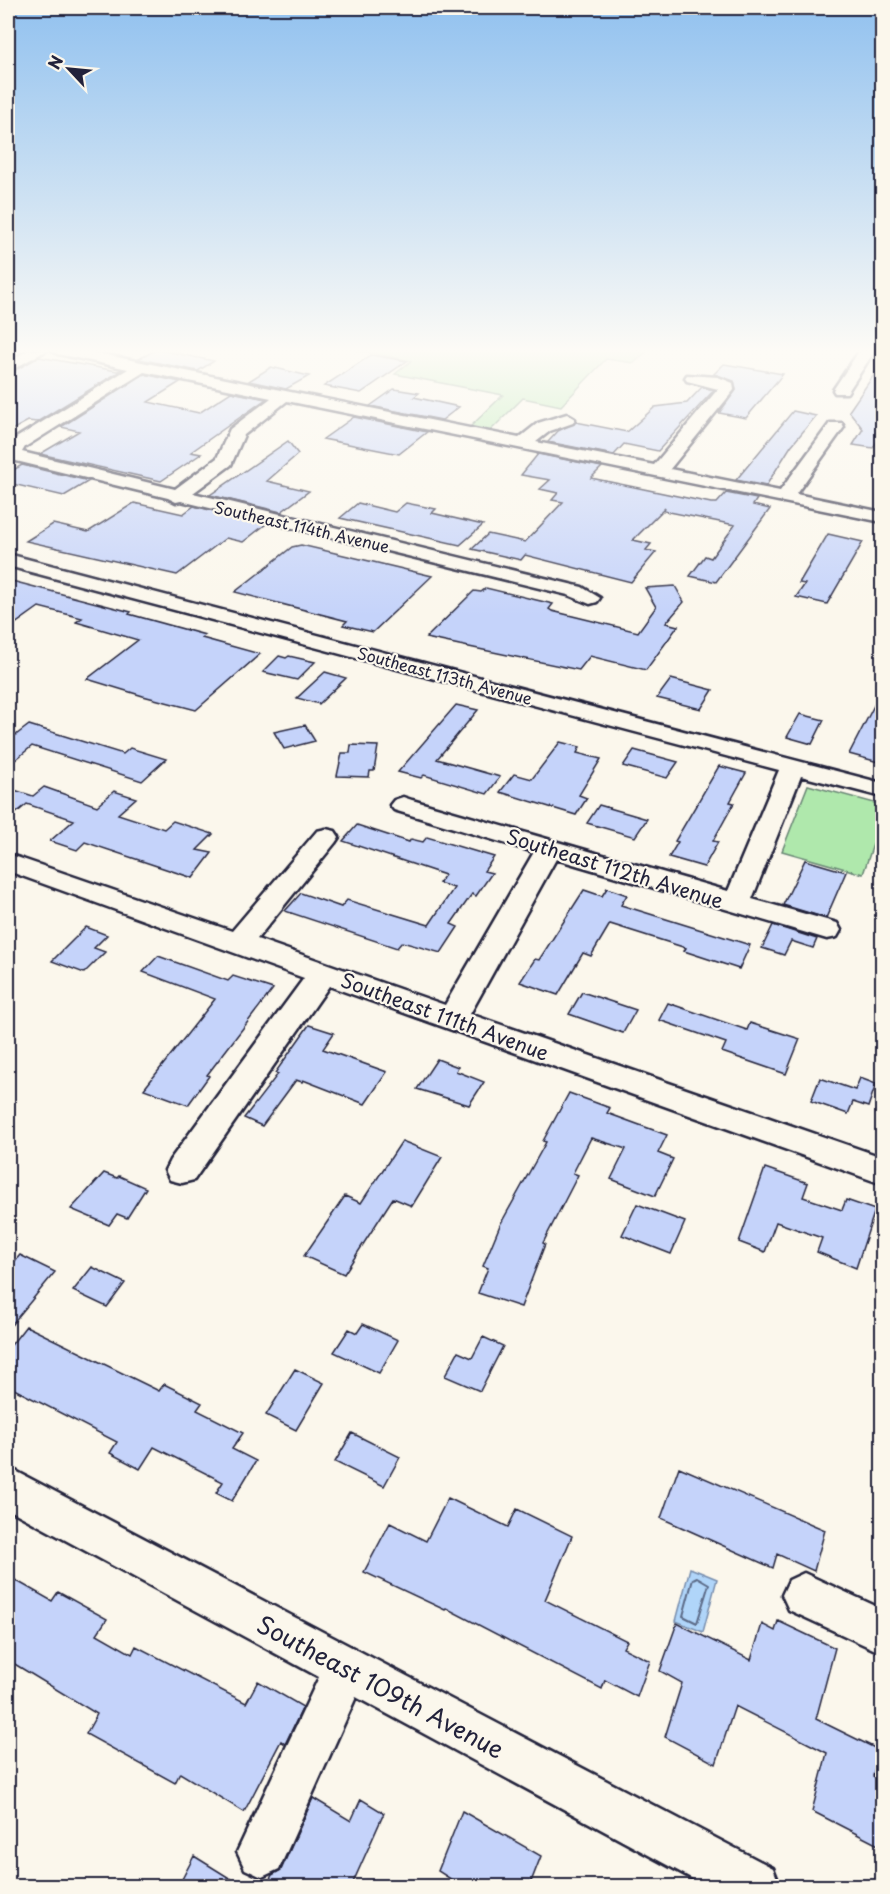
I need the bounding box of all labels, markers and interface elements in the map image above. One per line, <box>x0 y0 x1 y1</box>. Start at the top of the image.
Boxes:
north arrow <box>39 39 99 99</box>
text: N <box>41 51 68 73</box>
street label: Southeast 114th Avenue <box>212 494 392 558</box>
street label: Southeast 113th Avenue <box>355 640 535 710</box>
street label: Southeast 112th Avenue <box>503 821 727 915</box>
street label: Southeast 111th Avenue <box>337 964 553 1068</box>
street label: Southeast 109th Avenue <box>251 1606 511 1766</box>

